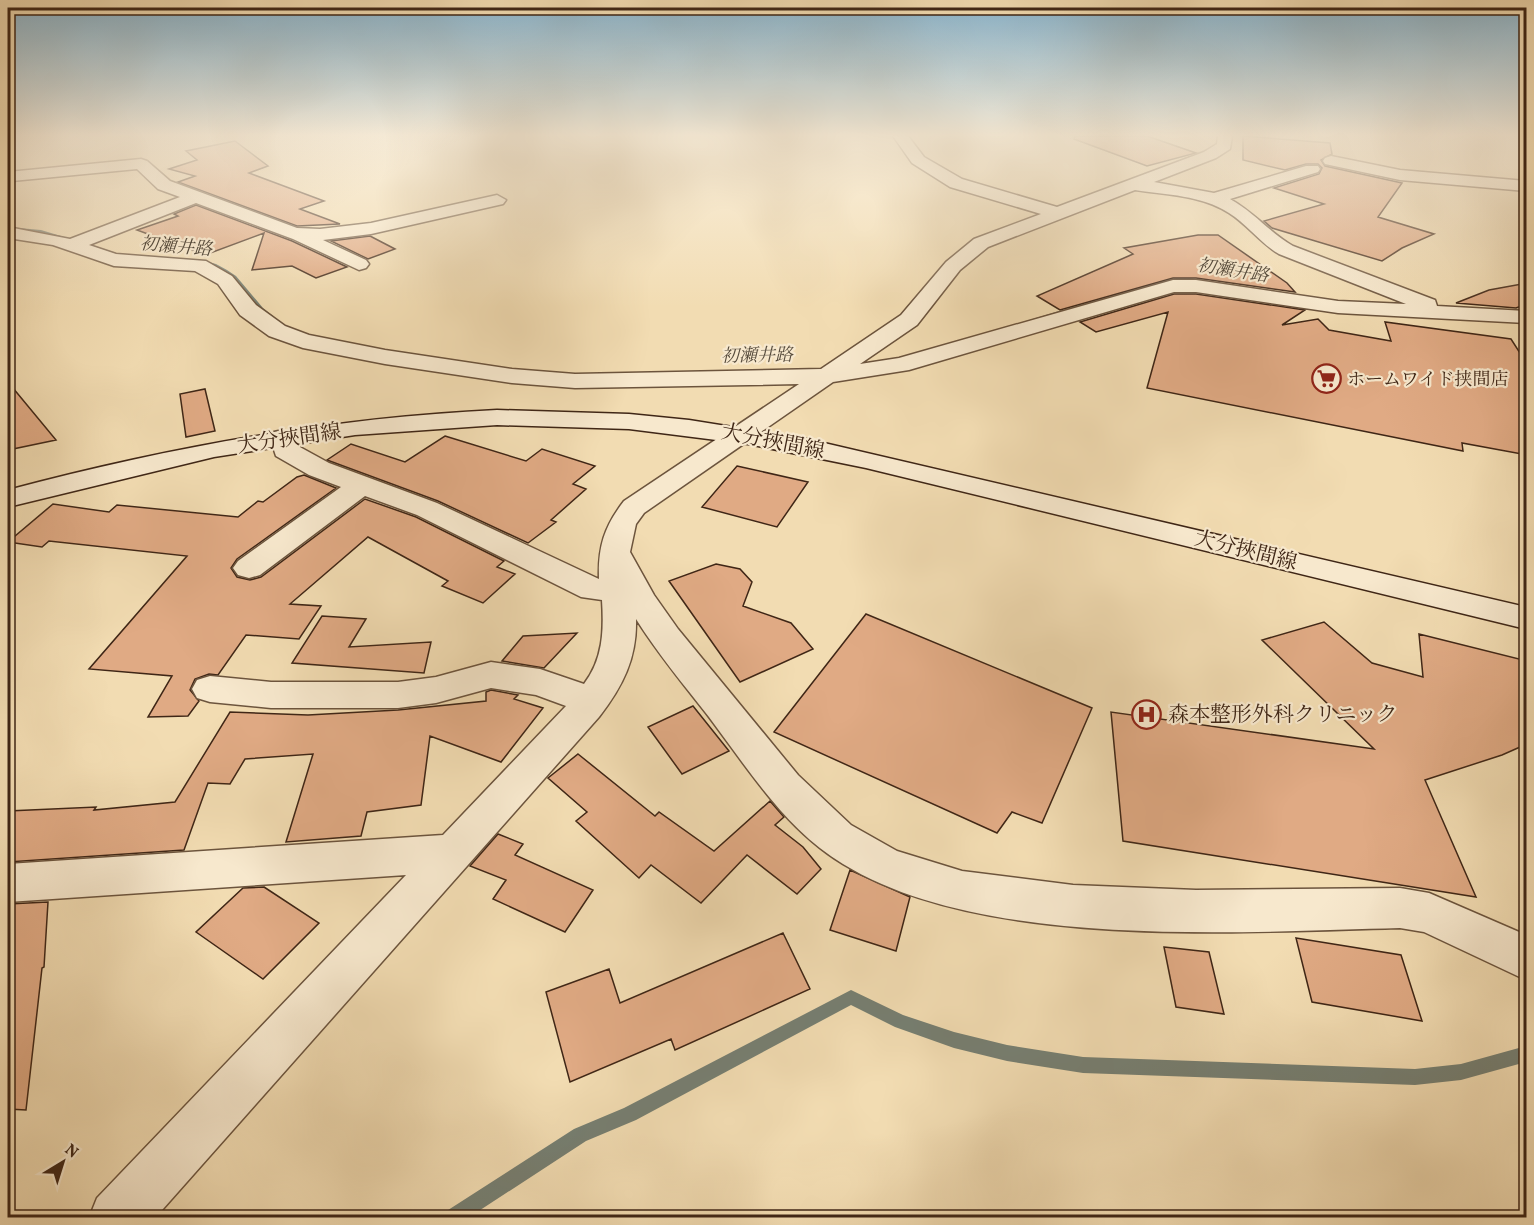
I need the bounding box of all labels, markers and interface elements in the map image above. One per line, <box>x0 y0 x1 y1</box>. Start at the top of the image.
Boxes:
water label: 初瀬井路 <box>139 232 215 263</box>
water label: 初瀬井路 <box>1195 254 1272 290</box>
water label: 初瀬井路 <box>721 343 795 370</box>
supermarket icon: ホームワイド挟間店 <box>1310 363 1342 395</box>
place label: ホームワイド挟間店 <box>1347 368 1508 393</box>
street label: 大分挾間線 <box>235 418 343 461</box>
street label: 大分挾間線 <box>718 418 827 467</box>
street label: 大分挾間線 <box>1191 525 1300 578</box>
hospital icon: 森本整形外科クリニック <box>1131 698 1163 730</box>
place label: 森本整形外科クリニック <box>1168 701 1398 730</box>
north arrow <box>33 1132 93 1192</box>
text: N <box>60 1140 83 1164</box>

